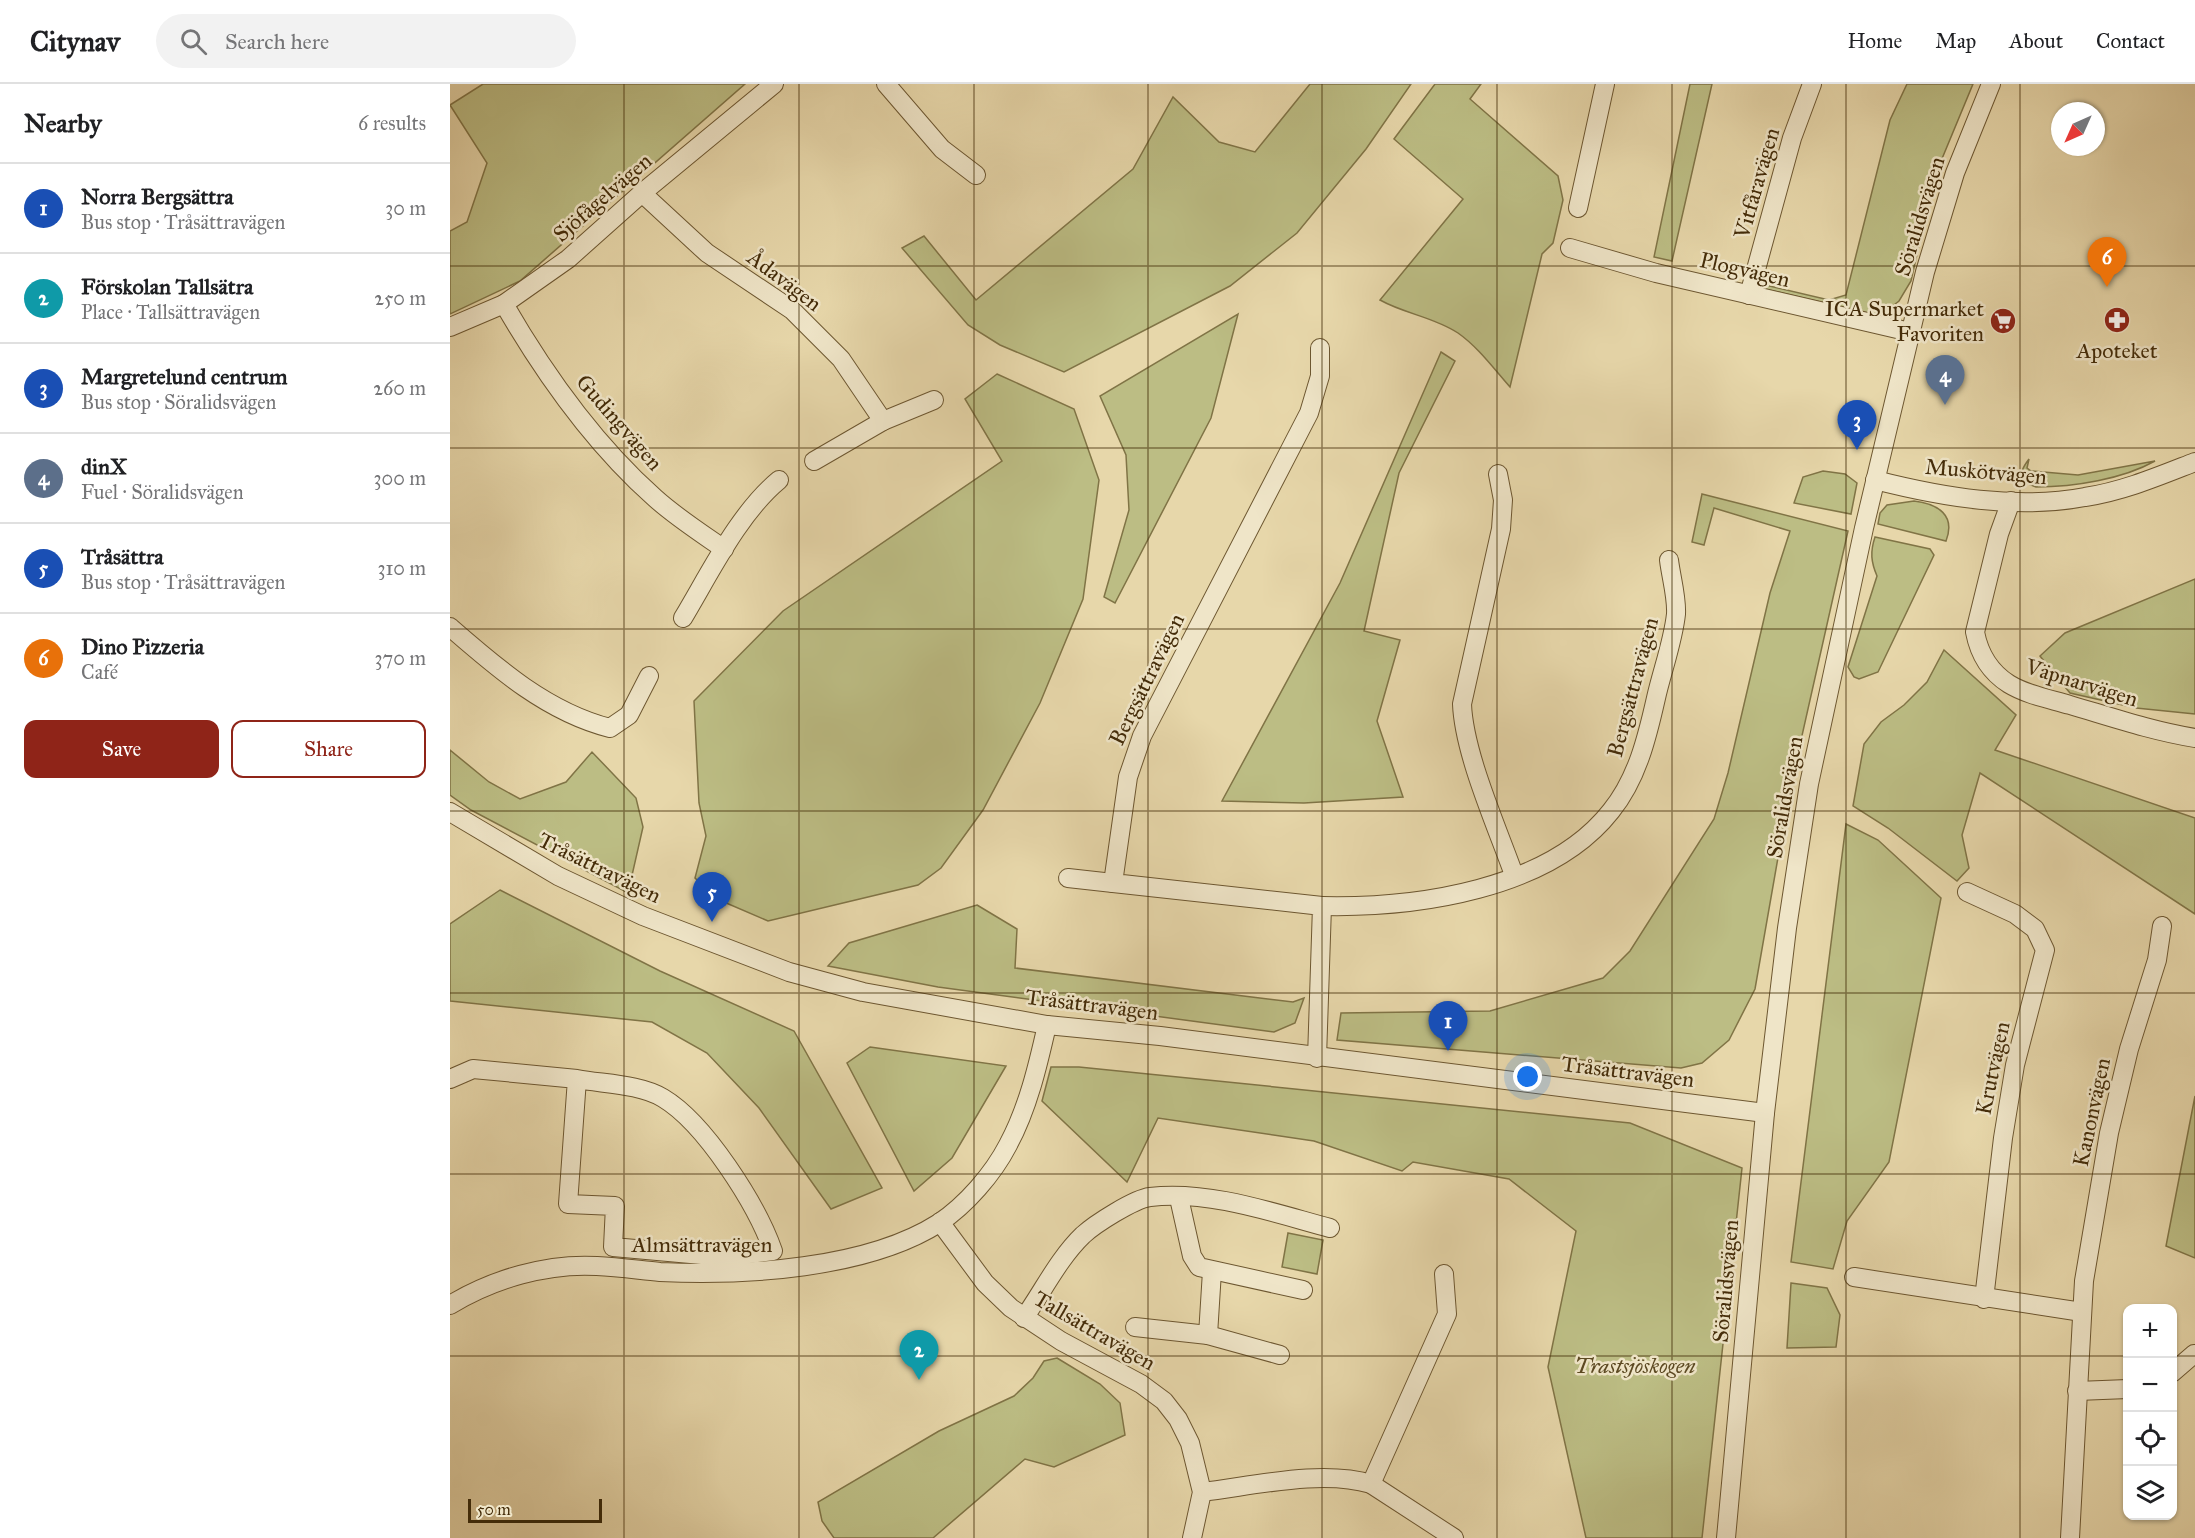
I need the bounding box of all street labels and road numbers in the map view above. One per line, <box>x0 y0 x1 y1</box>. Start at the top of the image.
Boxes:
street label: Vitfåravägen <box>1727 124 1785 243</box>
street label: Sjöfågelvägen <box>547 147 657 248</box>
street label: Söralidsvägen <box>1889 153 1950 279</box>
street label: Ådavägen <box>741 243 827 317</box>
street label: Plogvägen <box>1697 246 1793 293</box>
street label: Gudingvägen <box>571 369 669 476</box>
street label: Muskötvägen <box>1924 453 2048 490</box>
street label: Bergsättravägen <box>1103 609 1190 750</box>
street label: Bergsättravägen <box>1601 614 1664 760</box>
street label: Väpnarvägen <box>2021 652 2141 712</box>
street label: Söralidsvägen <box>1760 734 1809 860</box>
street label: Tråsättravägen <box>534 826 666 909</box>
street label: Tråsättravägen <box>1024 983 1160 1026</box>
street label: Krutvägen <box>1969 1019 2016 1117</box>
street label: Tråsättravägen <box>1560 1050 1696 1093</box>
street label: Kanonvägen <box>2067 1055 2116 1169</box>
street label: Söralidsvägen <box>1707 1218 1744 1344</box>
street label: Almsättravägen <box>631 1231 772 1258</box>
street label: Tallsättravägen <box>1029 1285 1161 1376</box>

